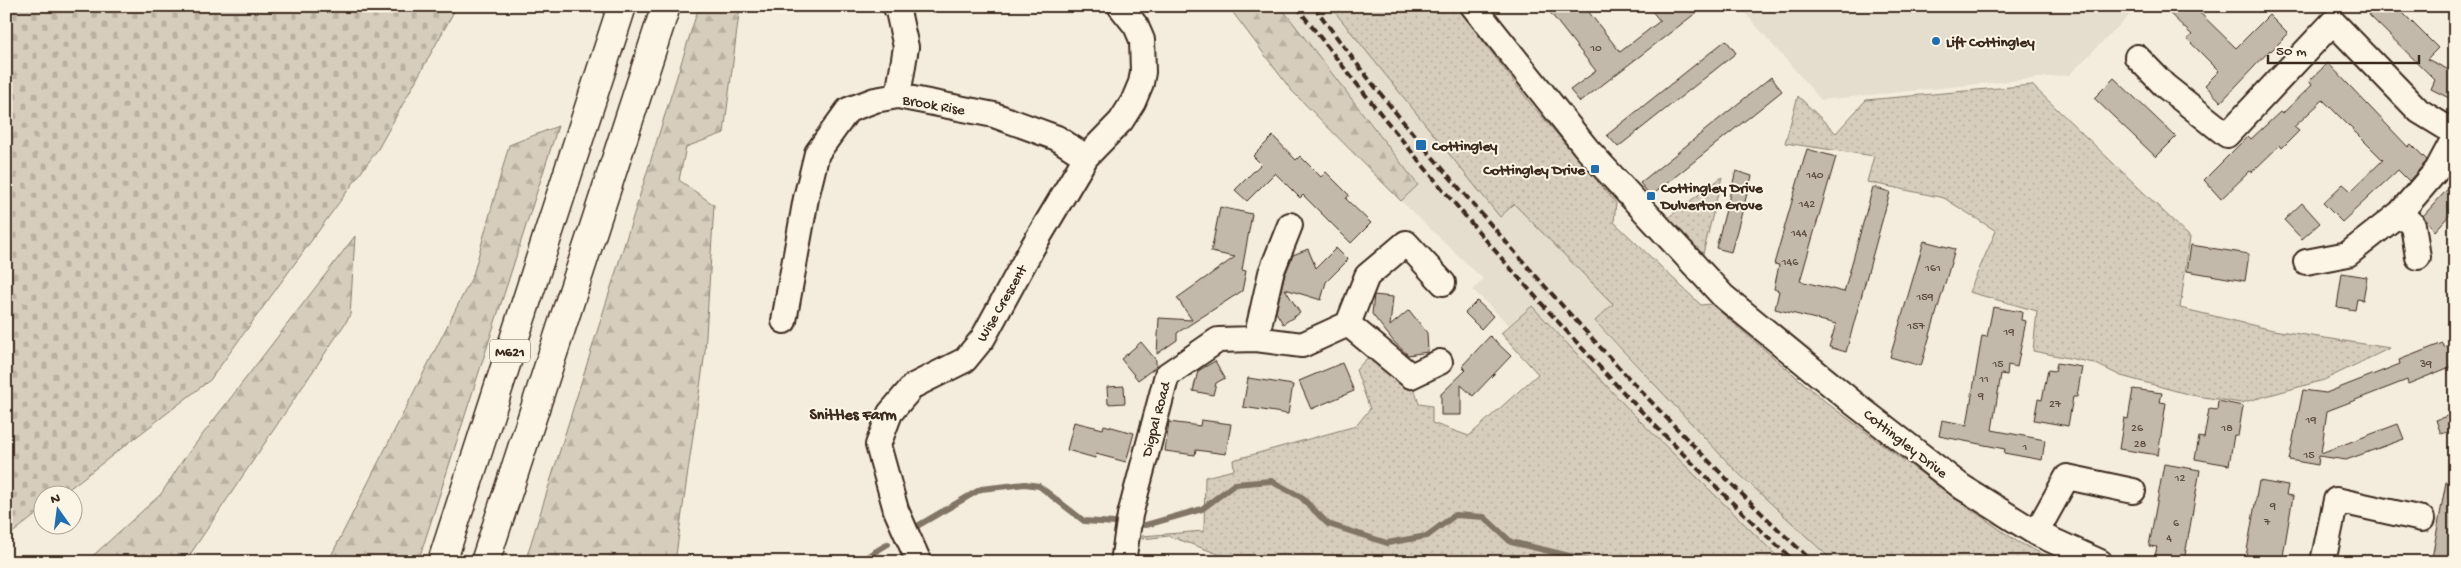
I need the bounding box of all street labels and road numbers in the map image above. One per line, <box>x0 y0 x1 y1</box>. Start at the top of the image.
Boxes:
street label: Brook Rise <box>900 91 967 120</box>
street label: Wise Crescent <box>974 261 1033 346</box>
road number: M621 <box>490 340 530 362</box>
street label: Digpal Road <box>1138 379 1176 460</box>
street label: Cottingley Drive <box>1859 406 1951 483</box>

